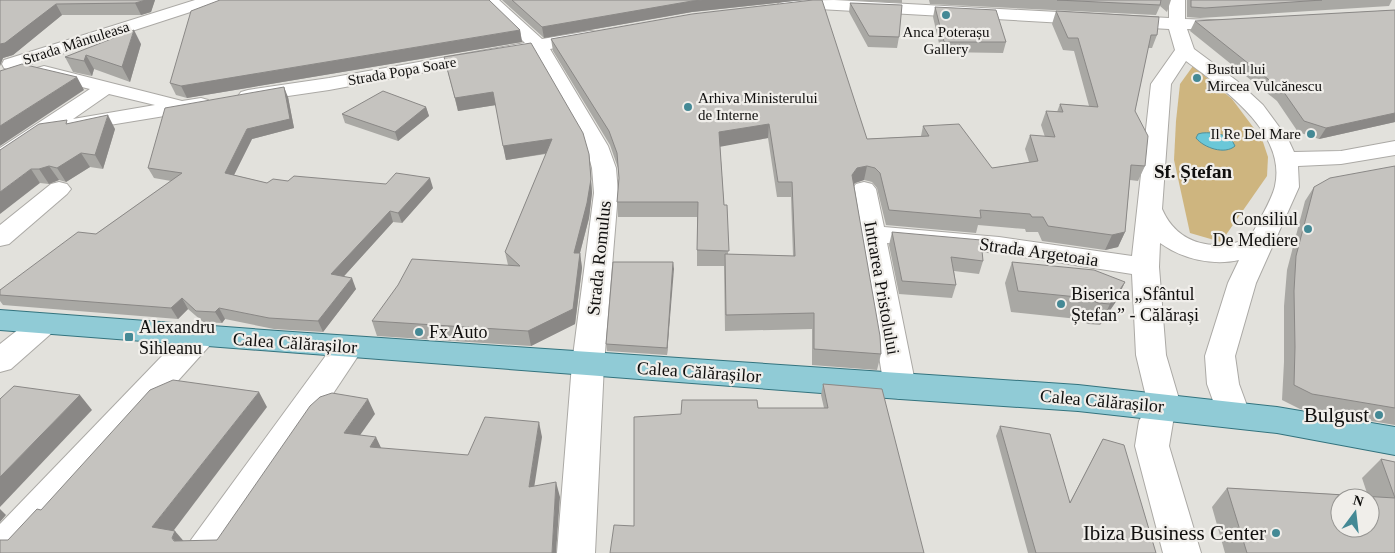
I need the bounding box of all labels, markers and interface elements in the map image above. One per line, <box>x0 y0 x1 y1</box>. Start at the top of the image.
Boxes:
marker: Anca Poterașu Gallery <box>940 9 952 21</box>
street label: Strada Mântuleasa <box>21 18 132 68</box>
place label: Anca Poterașu Gallery <box>902 24 990 57</box>
street label: Strada Popa Soare <box>346 54 458 88</box>
place label: Bustul lui Mircea Vulcănescu <box>1207 61 1323 94</box>
marker: Bustul lui Mircea Vulcănescu <box>1191 72 1203 84</box>
place label: Arhiva Ministerului de Interne <box>698 90 818 123</box>
marker: Arhiva Ministerului de Interne <box>682 101 694 113</box>
place label: Il Re Del Mare <box>1211 126 1301 142</box>
marker: Il Re Del Mare <box>1305 128 1317 140</box>
district label: Sf. Ștefan <box>1154 161 1232 183</box>
street label: Strada Romulus <box>583 200 615 316</box>
place label: Consiliul De Mediere <box>1213 209 1298 250</box>
street label: Intrarea Pristolului <box>860 220 904 356</box>
marker: Consiliul De Mediere <box>1302 223 1314 235</box>
street label: Strada Argetoaia <box>978 234 1100 270</box>
place label: Biserica „Sfântul Ștefan” - Călărași <box>1071 284 1199 325</box>
marker: Biserica „Sfântul Ștefan” - Călărași <box>1055 298 1067 310</box>
place label: Alexandru Sihleanu <box>139 317 215 358</box>
place label: Fx Auto <box>429 322 488 342</box>
marker: Fx Auto <box>413 326 425 338</box>
street label: Calea Călărașilor <box>232 329 358 357</box>
marker: Alexandru Sihleanu <box>123 331 135 343</box>
street label: Calea Călărașilor <box>636 358 762 386</box>
street label: Calea Călărașilor <box>1039 386 1165 416</box>
place label: Bulgust <box>1304 403 1369 427</box>
marker: Bulgust <box>1373 409 1385 421</box>
north arrow <box>1330 488 1380 538</box>
text: N <box>1351 492 1365 509</box>
place label: Ibiza Business Center <box>1083 521 1266 545</box>
marker: Ibiza Business Center <box>1270 527 1282 539</box>

